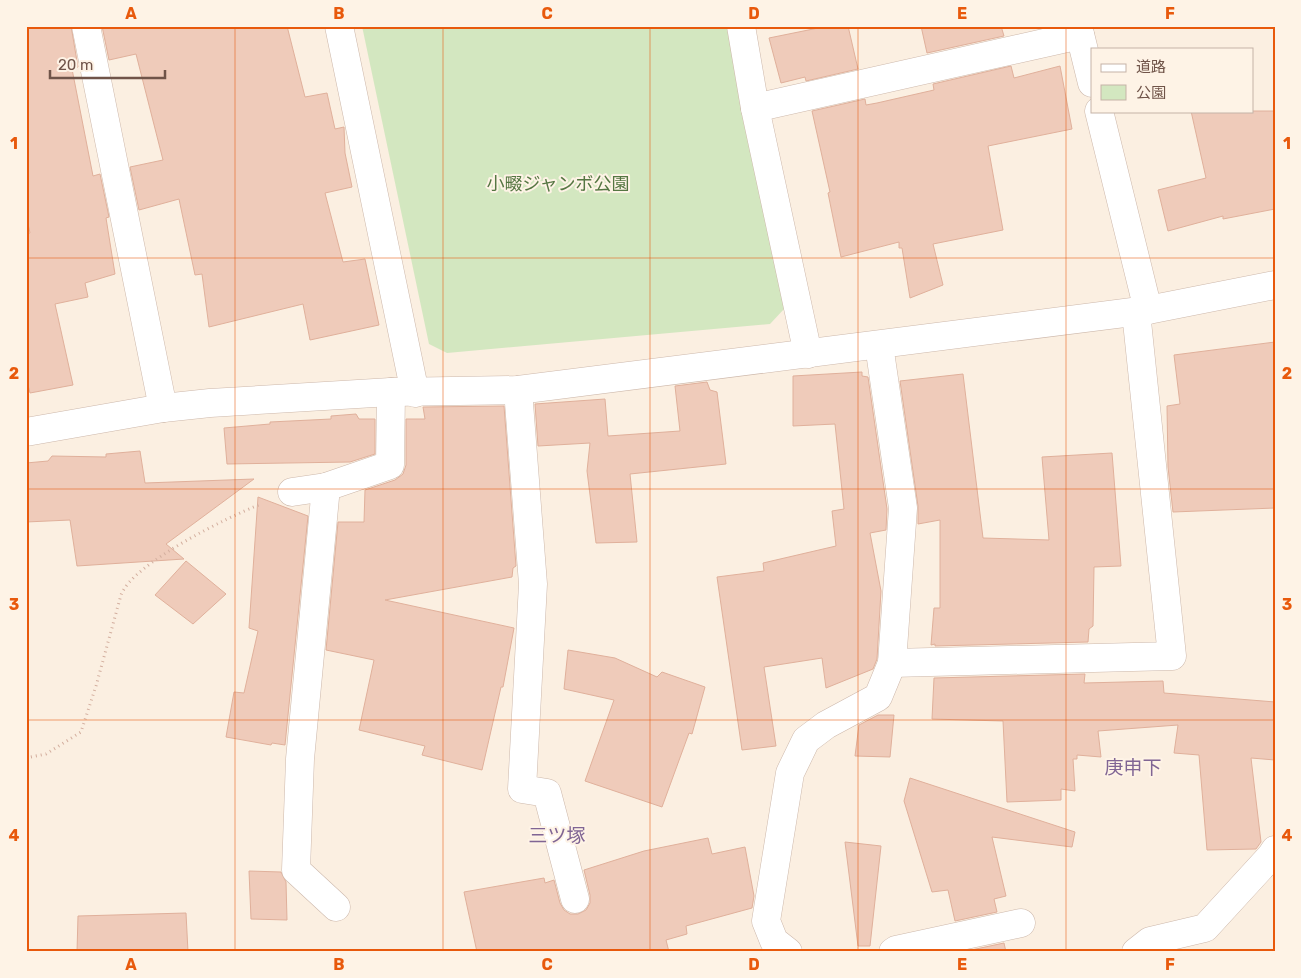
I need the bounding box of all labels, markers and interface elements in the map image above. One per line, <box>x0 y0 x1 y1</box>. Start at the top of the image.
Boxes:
text: A <box>125 4 137 23</box>
text: B <box>333 4 345 23</box>
text: C <box>541 4 553 23</box>
text: D <box>748 4 760 23</box>
text: E <box>957 4 967 23</box>
text: F <box>1165 4 1175 23</box>
scale bar <box>50 48 165 80</box>
legend <box>1091 48 1254 112</box>
text: 20 m <box>58 56 93 74</box>
text: 道路 <box>1136 58 1166 76</box>
text: 公園 <box>1136 84 1166 102</box>
text: 1 <box>10 134 18 153</box>
text: 1 <box>1283 134 1291 153</box>
park label: 小畷ジャンボ公園 <box>486 173 630 195</box>
text: 2 <box>9 364 19 383</box>
text: 2 <box>1282 364 1292 383</box>
text: 3 <box>9 595 19 614</box>
text: 3 <box>1282 595 1292 614</box>
district label: 庚申下 <box>1104 756 1162 779</box>
district label: 三ツ塚 <box>528 824 586 847</box>
text: 4 <box>9 826 20 845</box>
text: 4 <box>1282 826 1293 845</box>
text: A <box>125 955 137 974</box>
text: B <box>333 955 345 974</box>
text: C <box>541 955 553 974</box>
text: D <box>748 955 760 974</box>
text: E <box>957 955 967 974</box>
text: F <box>1165 955 1175 974</box>

